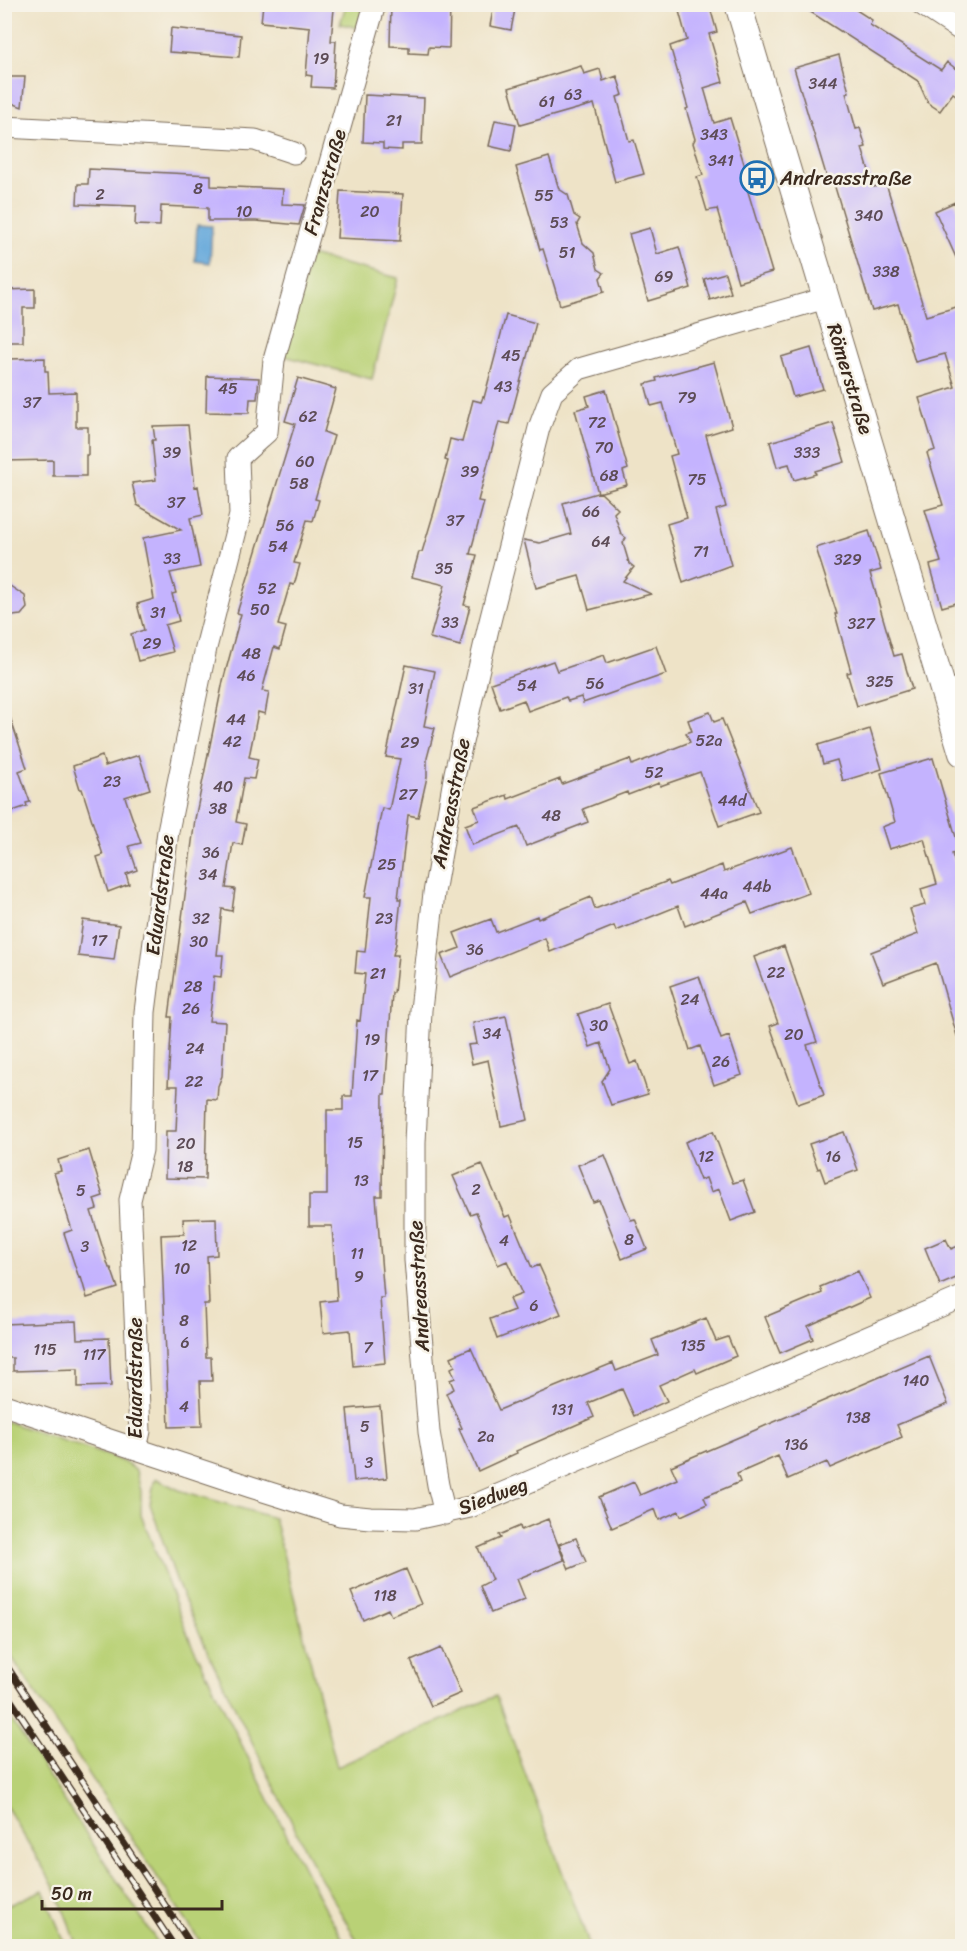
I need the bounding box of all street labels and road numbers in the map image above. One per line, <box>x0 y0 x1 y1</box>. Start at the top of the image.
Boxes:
street label: Franzstraße <box>293 124 357 239</box>
street label: Römerstraße <box>816 319 884 439</box>
street label: Andreasstraße <box>421 735 481 872</box>
street label: Eduardstraße <box>135 833 185 957</box>
street label: Andreasstraße <box>398 1219 440 1354</box>
street label: Eduardstraße <box>118 1317 153 1439</box>
street label: Siedweg <box>453 1467 533 1525</box>

